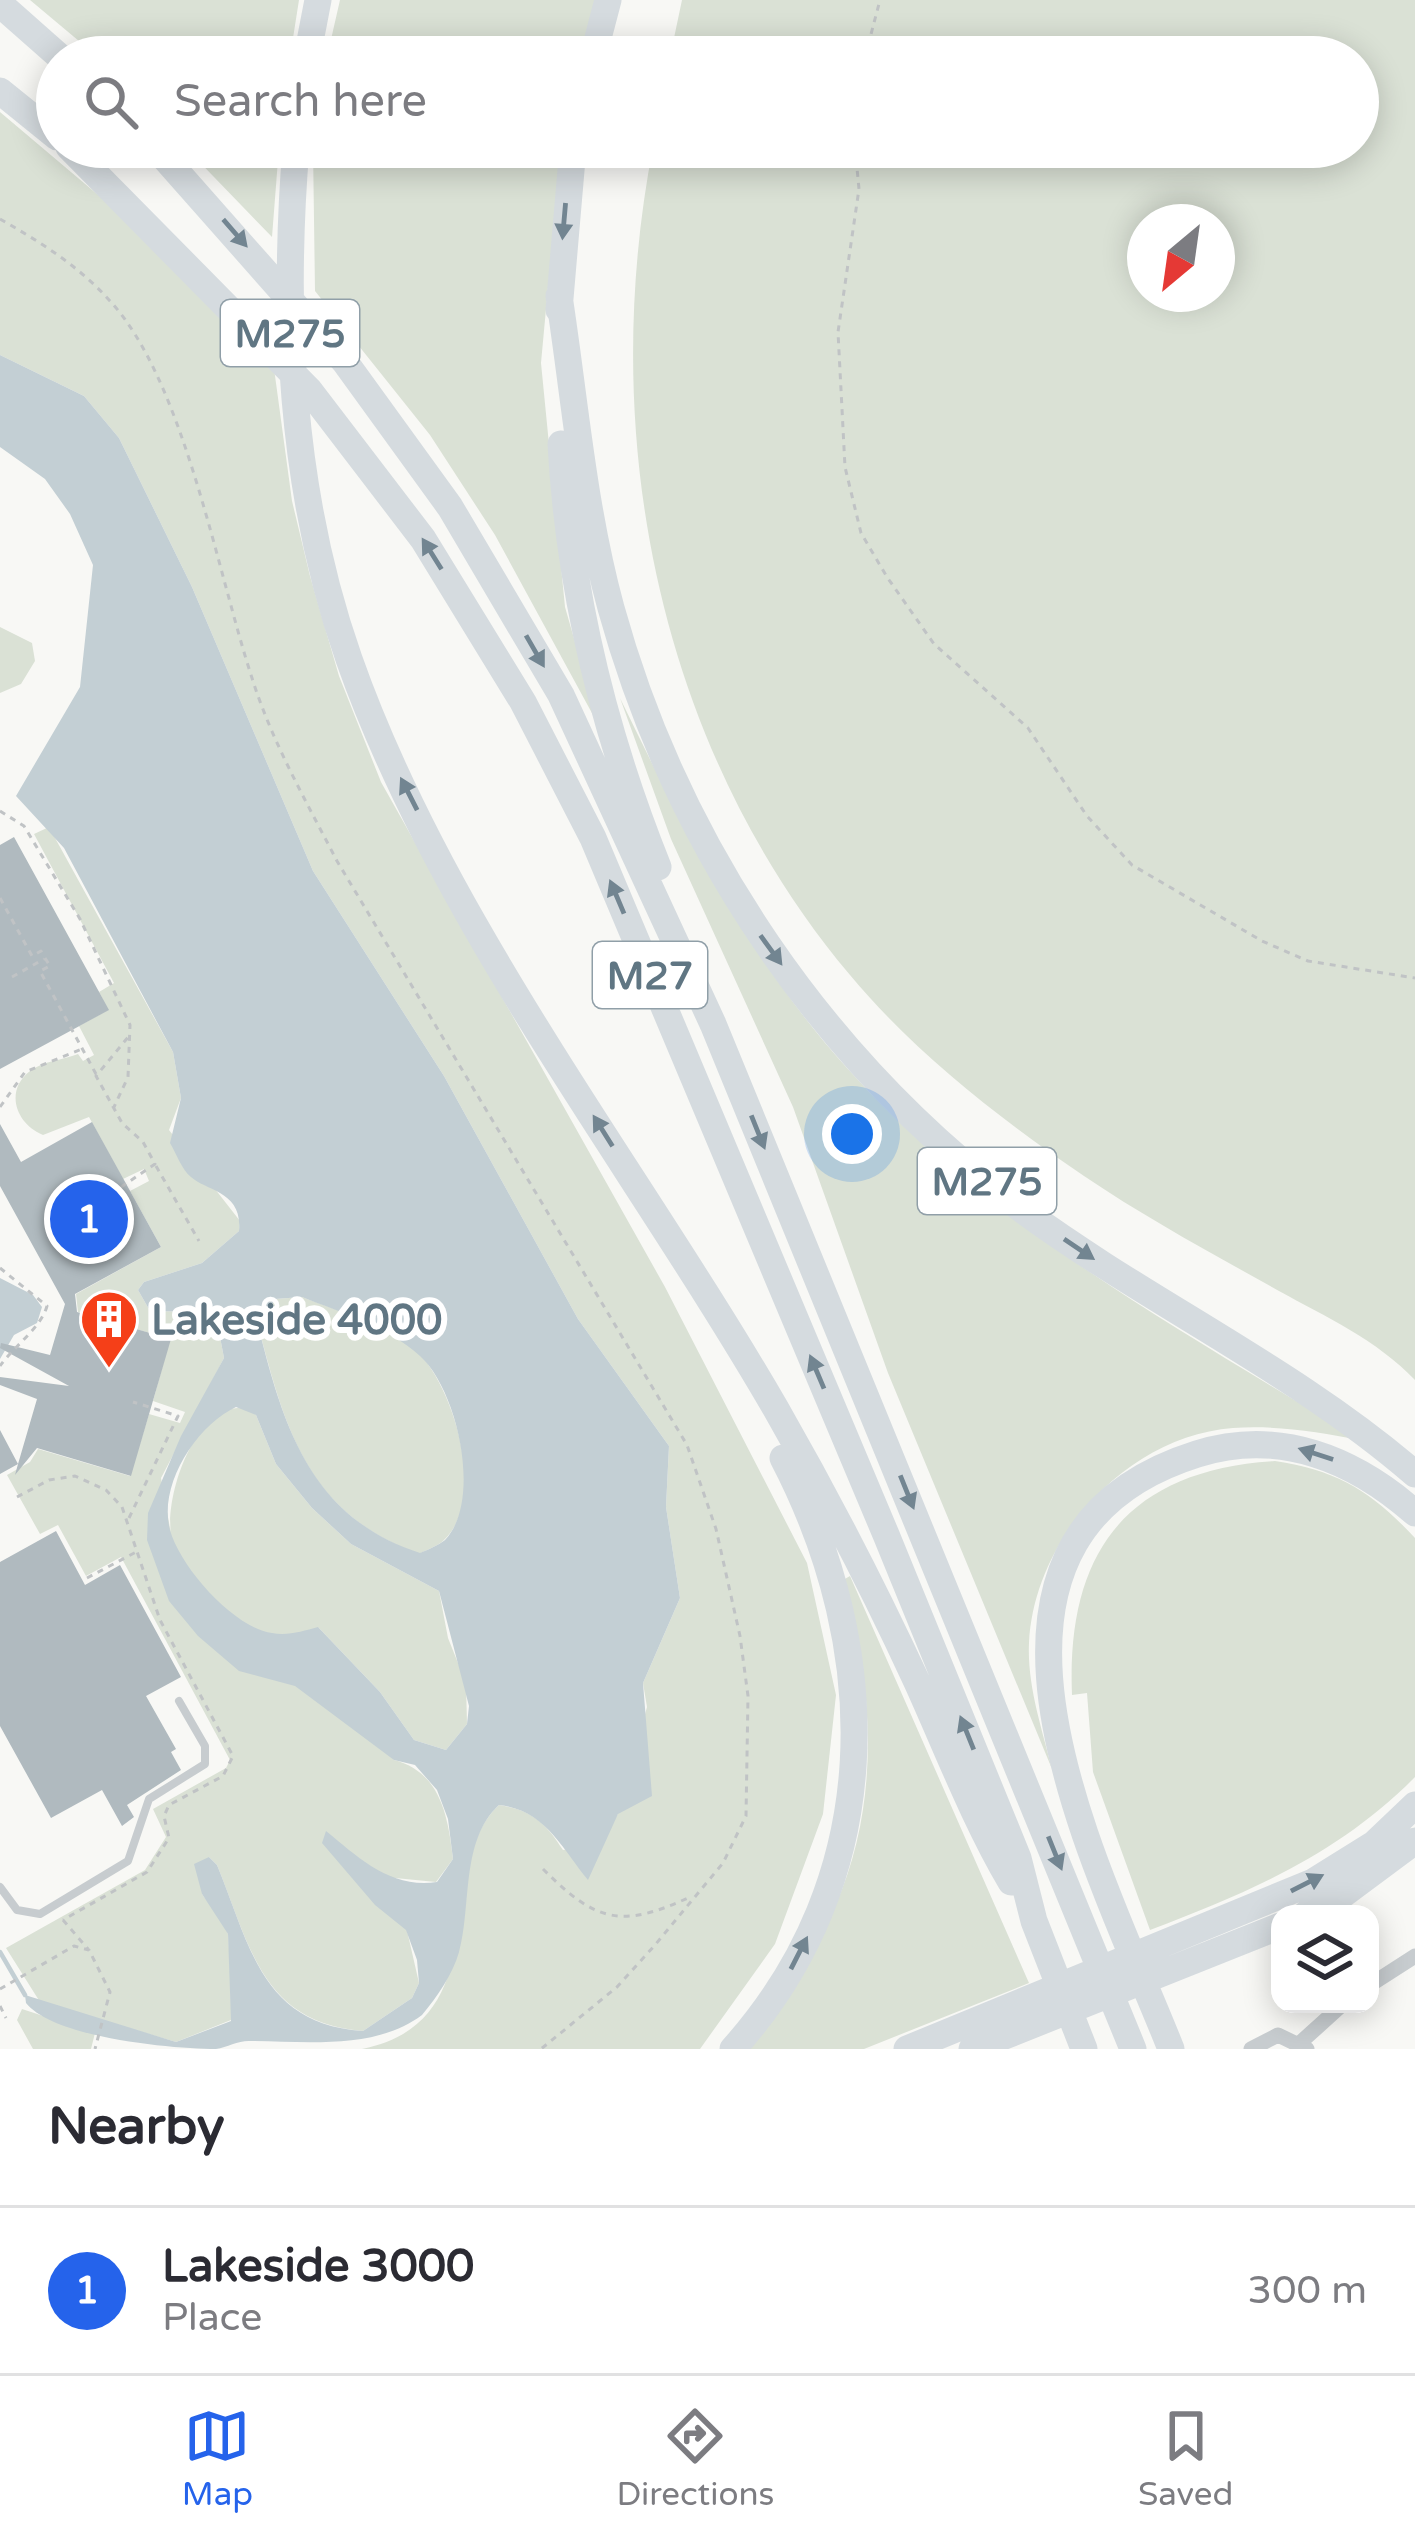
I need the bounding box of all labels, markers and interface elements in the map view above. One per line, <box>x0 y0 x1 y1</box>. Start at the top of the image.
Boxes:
search box <box>36 36 1379 168</box>
icon: search <box>78 69 144 135</box>
text: Search here <box>174 75 427 129</box>
one-way arrow <box>554 203 573 240</box>
north arrow <box>1127 204 1235 312</box>
one-way arrow <box>221 217 247 247</box>
road number: M275 <box>221 300 359 366</box>
one-way arrow <box>422 537 443 571</box>
one-way arrow <box>523 634 544 668</box>
one-way arrow <box>399 776 419 811</box>
one-way arrow <box>607 878 626 914</box>
one-way arrow <box>759 934 782 966</box>
road number: M27 <box>593 942 707 1008</box>
your location <box>822 1104 882 1164</box>
one-way arrow <box>749 1114 768 1150</box>
one-way arrow <box>593 1115 615 1148</box>
road number: M275 <box>918 1148 1056 1214</box>
pin: 1 <box>50 1174 128 1264</box>
one-way arrow <box>1063 1237 1095 1260</box>
building icon: Lakeside 4000 <box>78 1288 140 1370</box>
place label: Lakeside 4000 <box>151 1295 442 1346</box>
one-way arrow <box>807 1355 827 1390</box>
one-way arrow <box>1297 1443 1334 1462</box>
one-way arrow <box>898 1475 917 1511</box>
one-way arrow <box>957 1714 976 1750</box>
one-way arrow <box>1046 1836 1065 1872</box>
one-way arrow <box>1290 1873 1325 1893</box>
map controls <box>1271 1905 1379 2013</box>
button: layers <box>1271 1905 1379 2013</box>
one-way arrow <box>788 1935 808 1970</box>
text: Nearby <box>48 2096 225 2158</box>
text: Lakeside 3000 <box>162 2240 474 2294</box>
text: 1 <box>75 2267 99 2314</box>
text: 300 m <box>1248 2267 1367 2314</box>
text: Place <box>162 2294 262 2341</box>
tab: Map <box>182 2403 253 2514</box>
tab: Directions <box>617 2403 774 2514</box>
tab: Saved <box>1138 2403 1233 2514</box>

